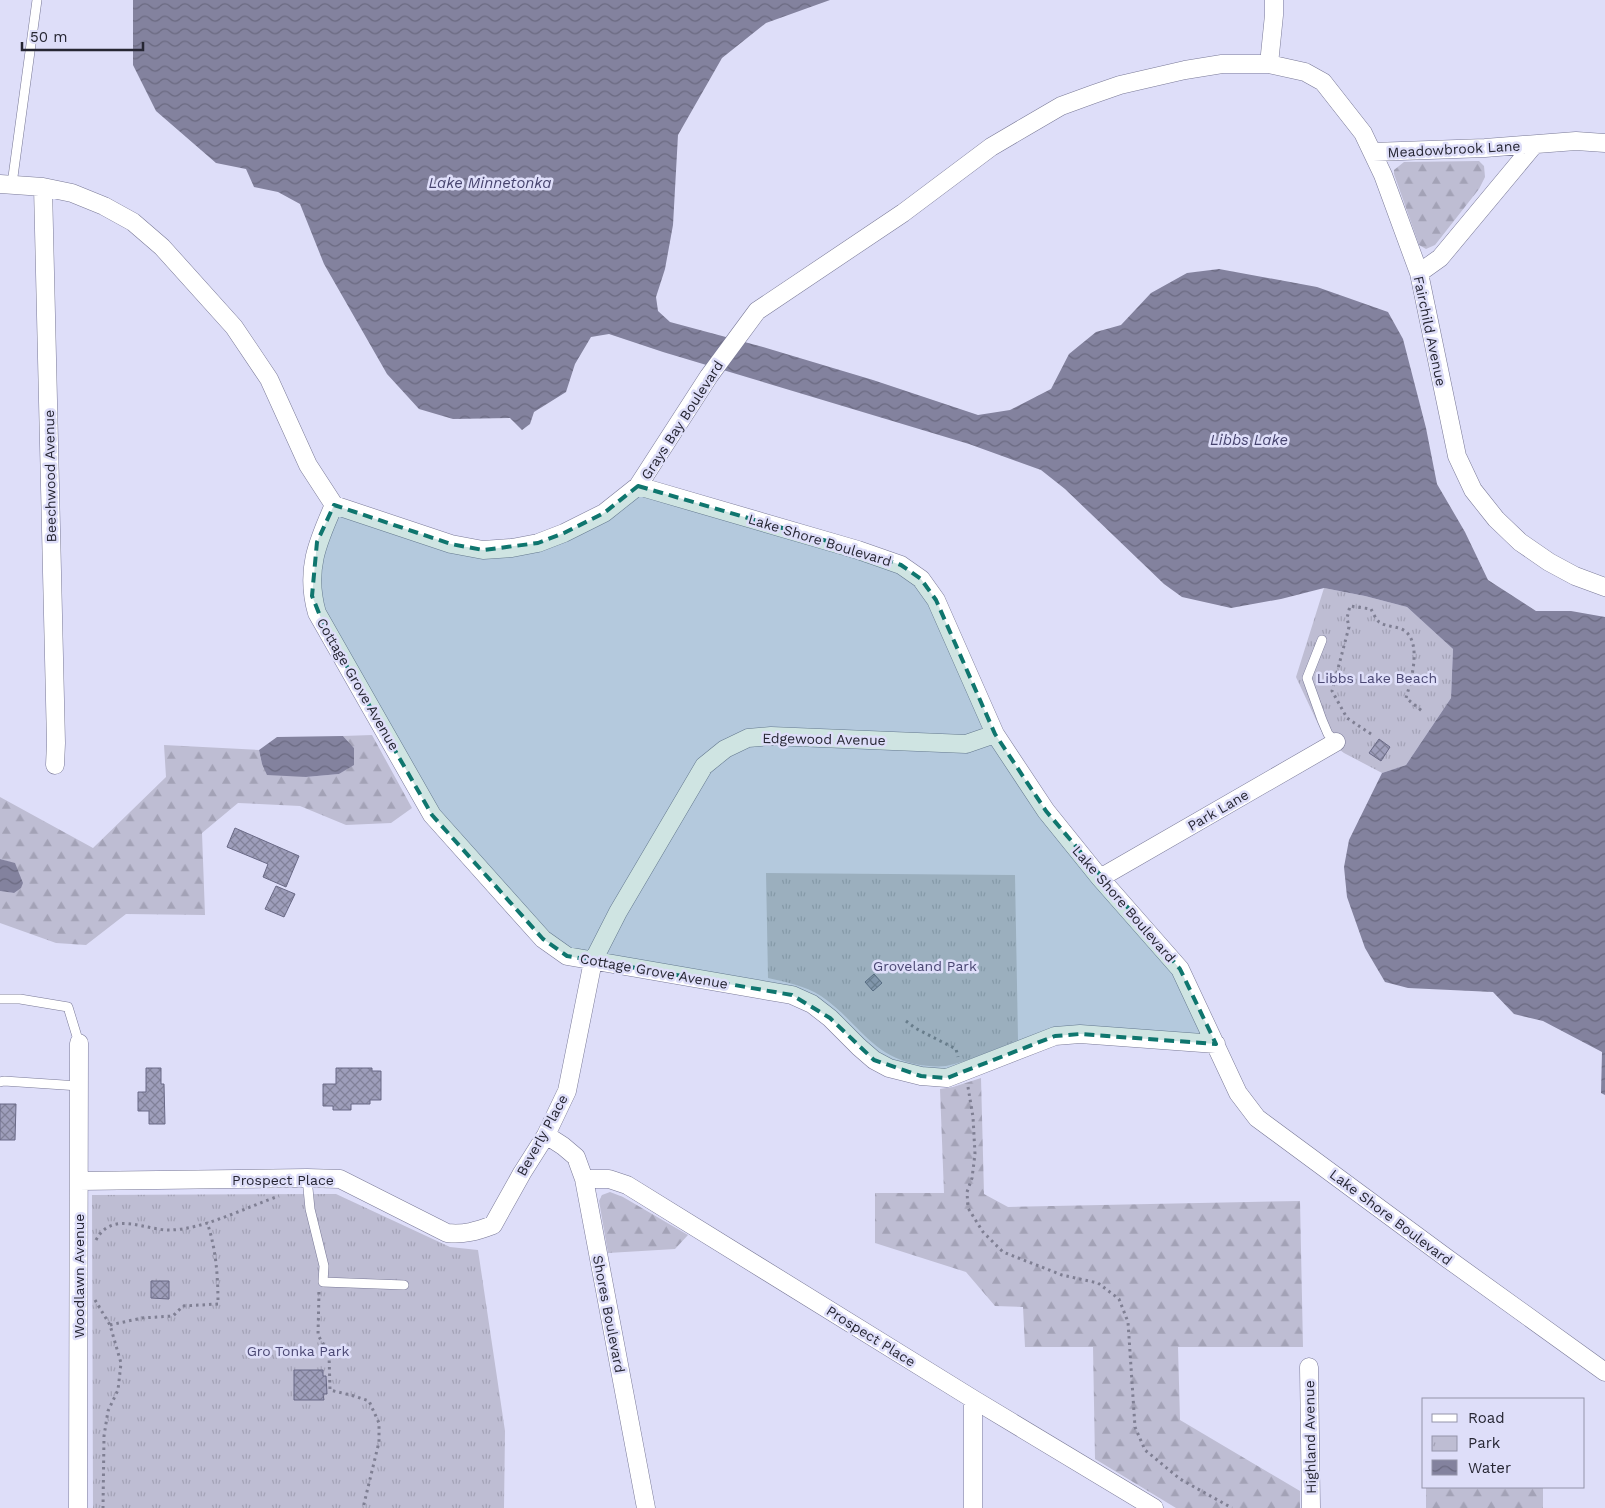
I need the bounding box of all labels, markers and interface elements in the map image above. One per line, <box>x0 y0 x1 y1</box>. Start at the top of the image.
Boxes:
scale bar <box>22 20 144 52</box>
text: 50 m <box>30 28 67 46</box>
street label: Meadowbrook Lane <box>1387 138 1521 160</box>
water label: Lake Minnetonka <box>429 174 551 192</box>
street label: Fairchild Avenue <box>1411 275 1449 387</box>
street label: Grays Bay Boulevard <box>638 358 726 482</box>
street label: Beechwood Avenue <box>41 410 59 542</box>
water label: Libbs Lake <box>1210 431 1288 449</box>
street label: Lake Shore Boulevard <box>746 511 894 569</box>
street label: Cottage Grove Avenue <box>314 615 402 753</box>
park label: Libbs Lake Beach <box>1317 670 1437 686</box>
street label: Edgewood Avenue <box>762 730 886 748</box>
street label: Park Lane <box>1185 786 1251 834</box>
street label: Lake Shore Boulevard <box>1069 843 1179 965</box>
street label: Cottage Grove Avenue <box>579 950 729 992</box>
park label: Groveland Park <box>873 958 977 974</box>
street label: Beverly Place <box>513 1092 571 1178</box>
street label: Lake Shore Boulevard <box>1327 1166 1455 1268</box>
street label: Prospect Place <box>232 1172 334 1188</box>
street label: Woodlawn Avenue <box>71 1214 87 1338</box>
street label: Shores Boulevard <box>590 1254 628 1374</box>
street label: Prospect Place <box>824 1302 918 1370</box>
park label: Gro Tonka Park <box>247 1343 349 1359</box>
street label: Highland Avenue <box>1301 1380 1319 1494</box>
legend <box>1422 1398 1585 1488</box>
text: Road <box>1468 1409 1505 1427</box>
text: Park <box>1468 1434 1501 1452</box>
text: Water <box>1468 1459 1511 1477</box>

